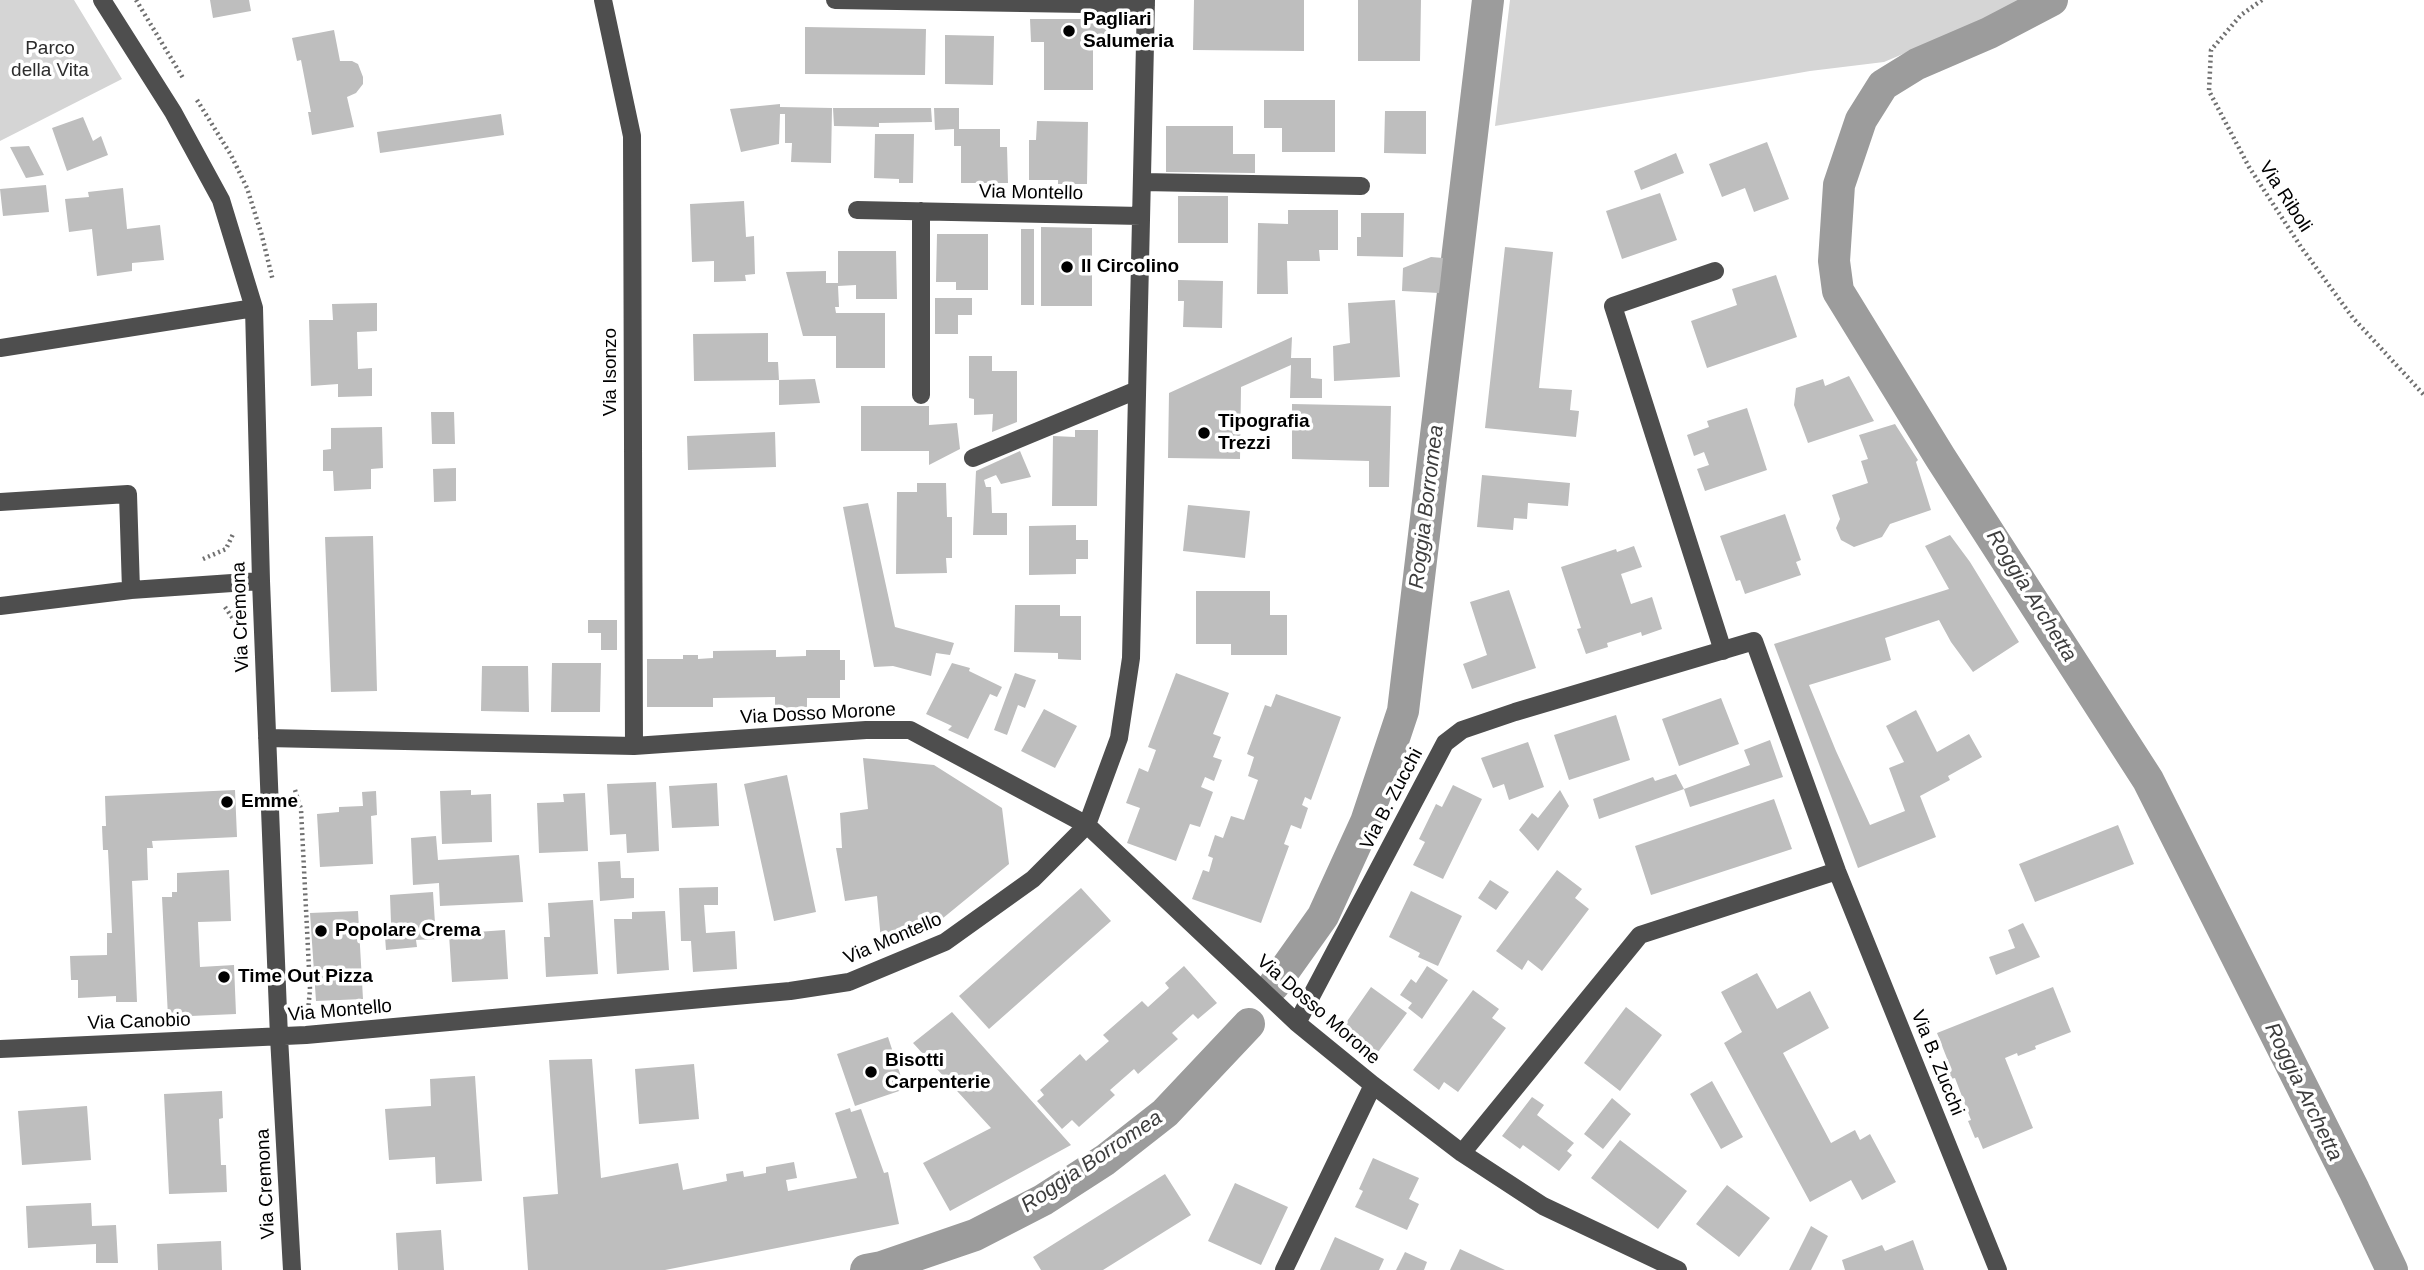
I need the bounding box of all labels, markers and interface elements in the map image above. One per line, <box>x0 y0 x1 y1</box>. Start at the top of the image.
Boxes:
place label: Pagliari Salumeria <box>1083 9 1174 53</box>
marker: Pagliari Salumeria <box>1061 23 1077 39</box>
park label: Parco della Vita <box>11 38 89 82</box>
street label: Via Riboli <box>2254 157 2316 237</box>
street label: Via Montello <box>979 181 1083 205</box>
place label: Il Circolino <box>1081 256 1179 278</box>
marker: Il Circolino <box>1059 259 1075 275</box>
street label: Via Isonzo <box>600 328 622 416</box>
place label: Tipografia Trezzi <box>1218 411 1309 455</box>
water label: Roggia Borromea <box>1404 424 1450 590</box>
marker: Tipografia Trezzi <box>1196 425 1212 441</box>
water label: Roggia Archetta <box>1980 525 2082 667</box>
street label: Via Cremona <box>228 561 254 673</box>
street label: Via Dosso Morone <box>740 699 896 729</box>
street label: Via B. Zucchi <box>1356 744 1428 854</box>
place label: Emme <box>241 791 298 813</box>
marker: Emme <box>219 794 235 810</box>
street label: Via Montello <box>841 908 945 970</box>
place label: Popolare Crema <box>335 920 481 942</box>
marker: Popolare Crema <box>313 923 329 939</box>
street label: Via Dosso Morone <box>1252 950 1384 1070</box>
place label: Time Out Pizza <box>238 966 373 988</box>
marker: Time Out Pizza <box>216 969 232 985</box>
street label: Via Montello <box>287 995 393 1027</box>
street label: Via B. Zucchi <box>1906 1007 1968 1119</box>
street label: Via Canobio <box>87 1009 191 1035</box>
water label: Roggia Archetta <box>2259 1019 2347 1165</box>
place label: Bisotti Carpenterie <box>885 1050 991 1094</box>
marker: Bisotti Carpenterie <box>863 1064 879 1080</box>
water label: Roggia Borromea <box>1017 1106 1167 1218</box>
street label: Via Cremona <box>252 1128 280 1240</box>

